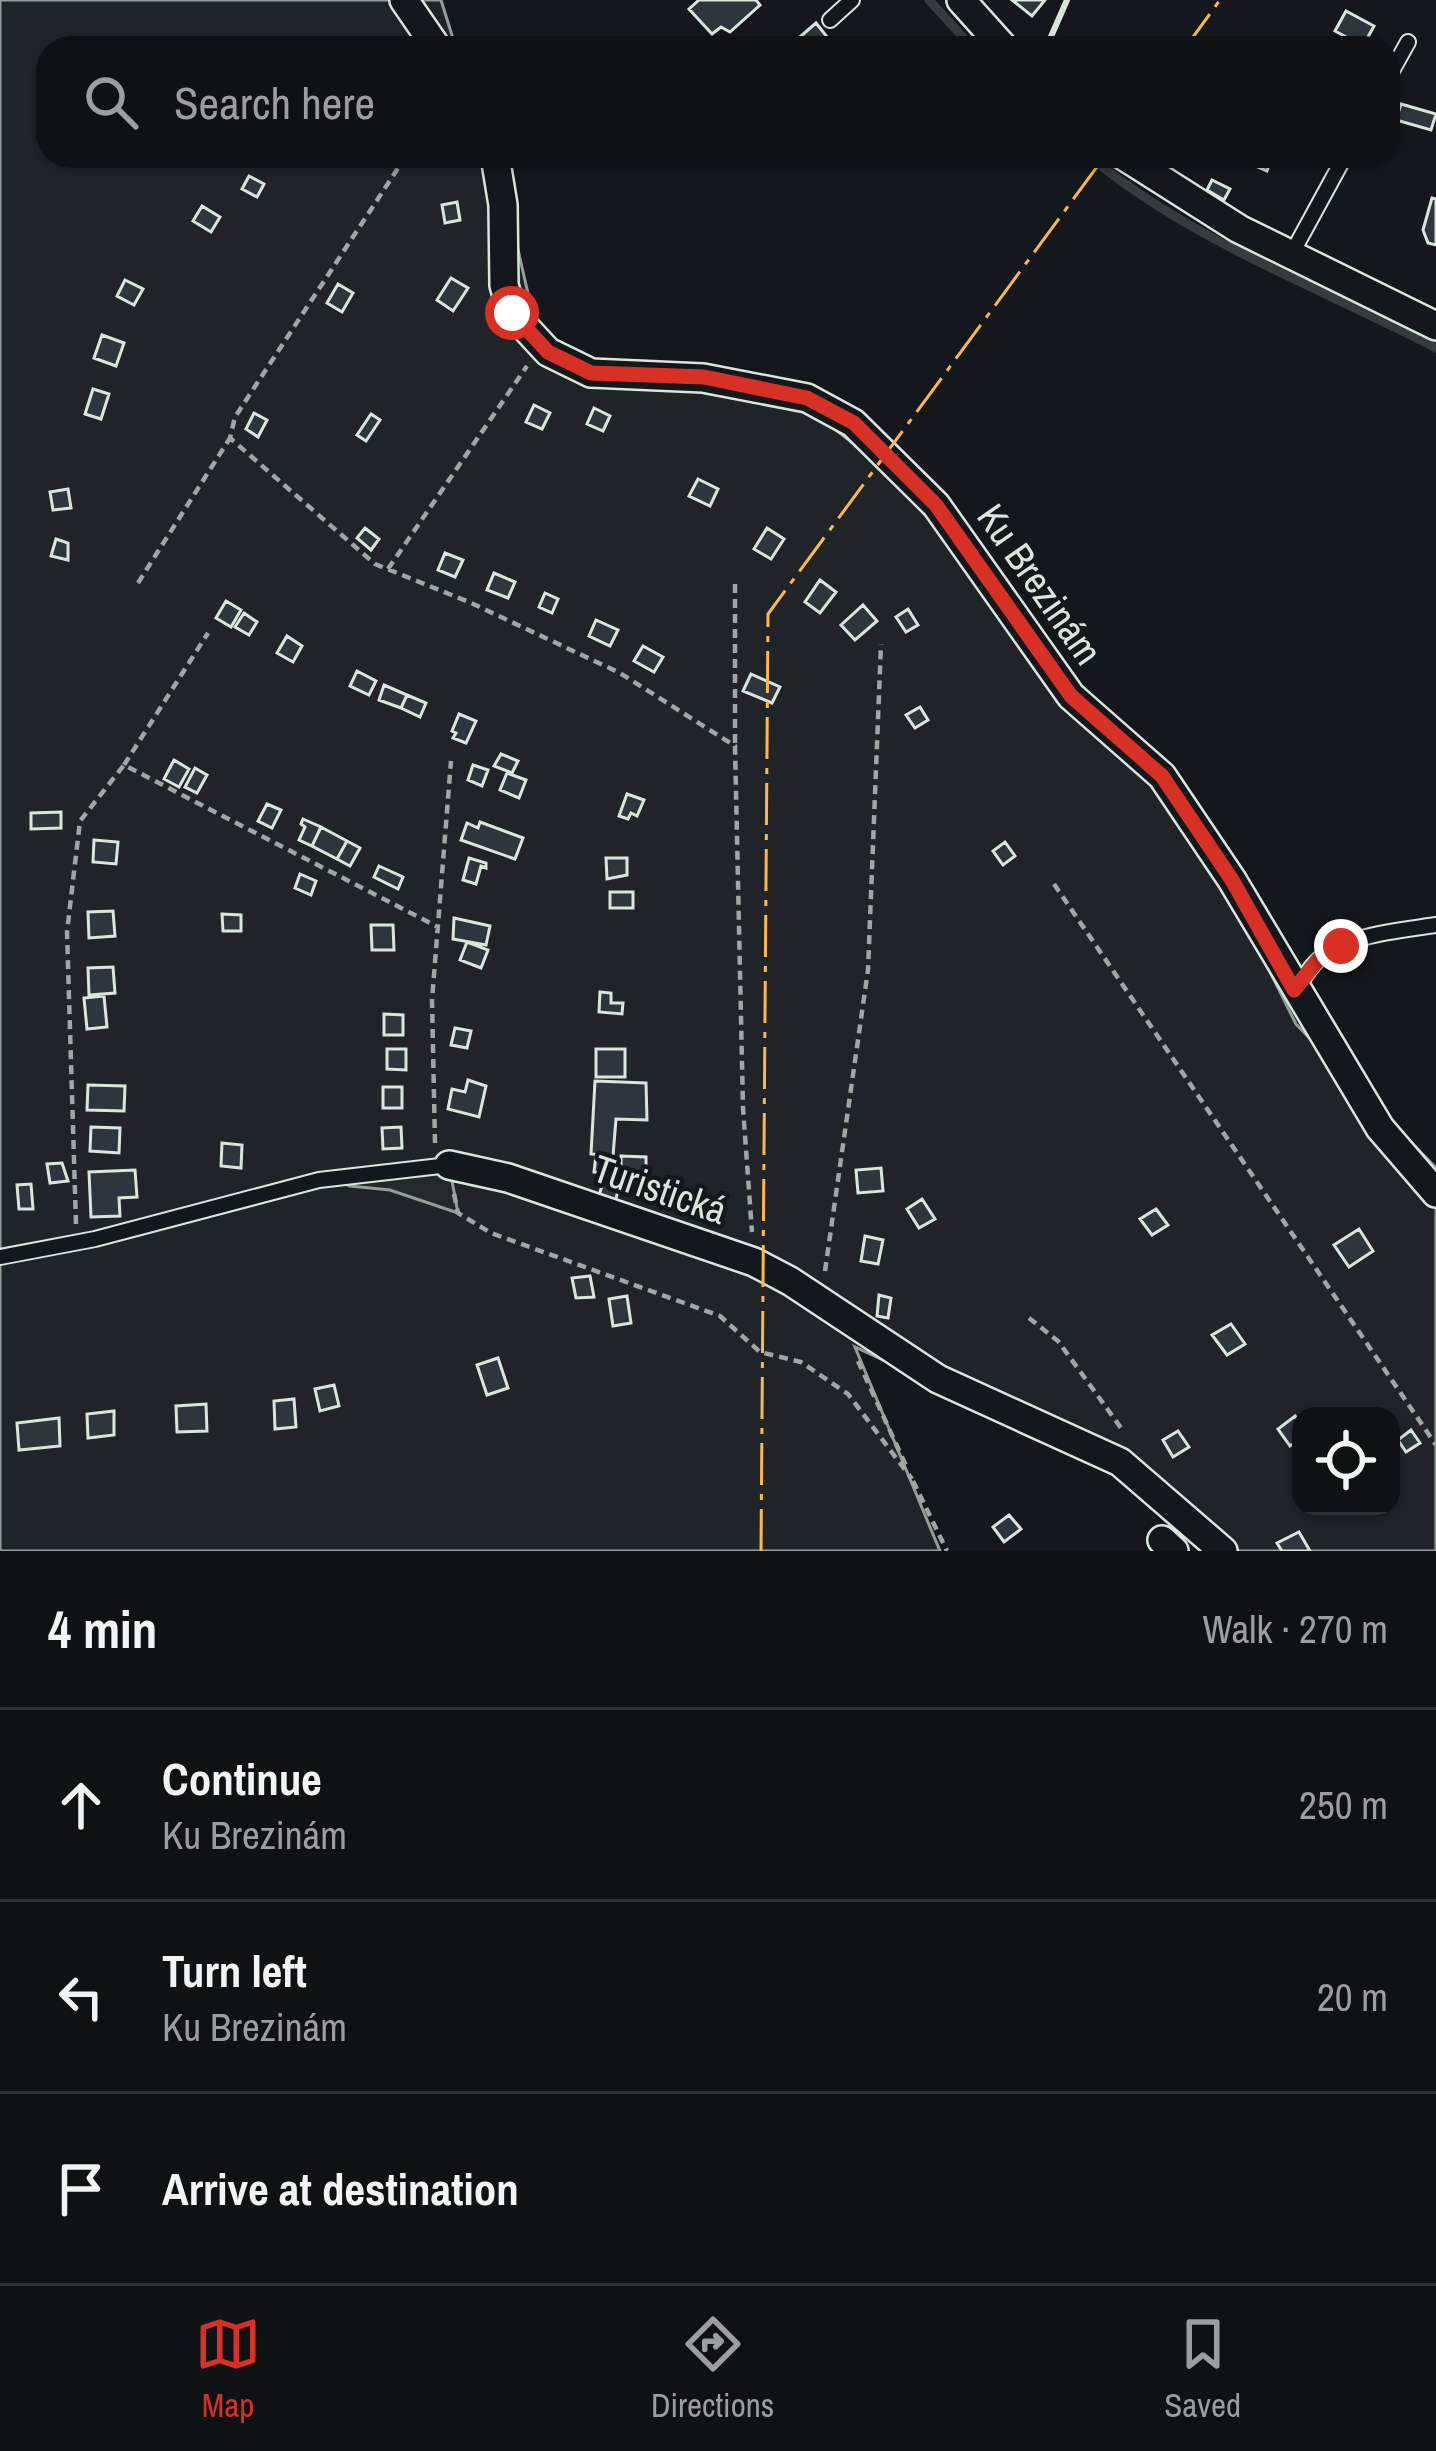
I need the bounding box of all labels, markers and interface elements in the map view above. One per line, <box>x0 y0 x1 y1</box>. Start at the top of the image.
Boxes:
search box <box>36 36 1400 168</box>
icon: search <box>78 69 144 135</box>
text: Search here <box>174 72 375 133</box>
route start <box>485 286 539 340</box>
street label: Ku Brezinám <box>966 493 1114 675</box>
route end <box>1314 919 1368 973</box>
street label: Turistická <box>586 1142 734 1236</box>
map controls <box>1292 1407 1400 1515</box>
button: locate <box>1292 1407 1400 1515</box>
text: 4 min <box>48 1595 157 1664</box>
text: Walk · 270 m <box>1203 1603 1388 1655</box>
text: Continue <box>162 1748 322 1809</box>
icon: ahead <box>48 1772 114 1838</box>
text: 250 m <box>1299 1779 1388 1831</box>
text: Ku Brezinám <box>162 1809 347 1861</box>
text: Turn left <box>162 1940 307 2001</box>
icon: left <box>48 1964 114 2030</box>
text: 20 m <box>1317 1971 1388 2023</box>
text: Ku Brezinám <box>162 2001 347 2053</box>
icon: arrive <box>48 2156 114 2222</box>
text: Arrive at destination <box>162 2158 519 2219</box>
tab: Map <box>195 2311 261 2427</box>
tab: Directions <box>651 2311 774 2427</box>
tab: Saved <box>1164 2311 1241 2427</box>

